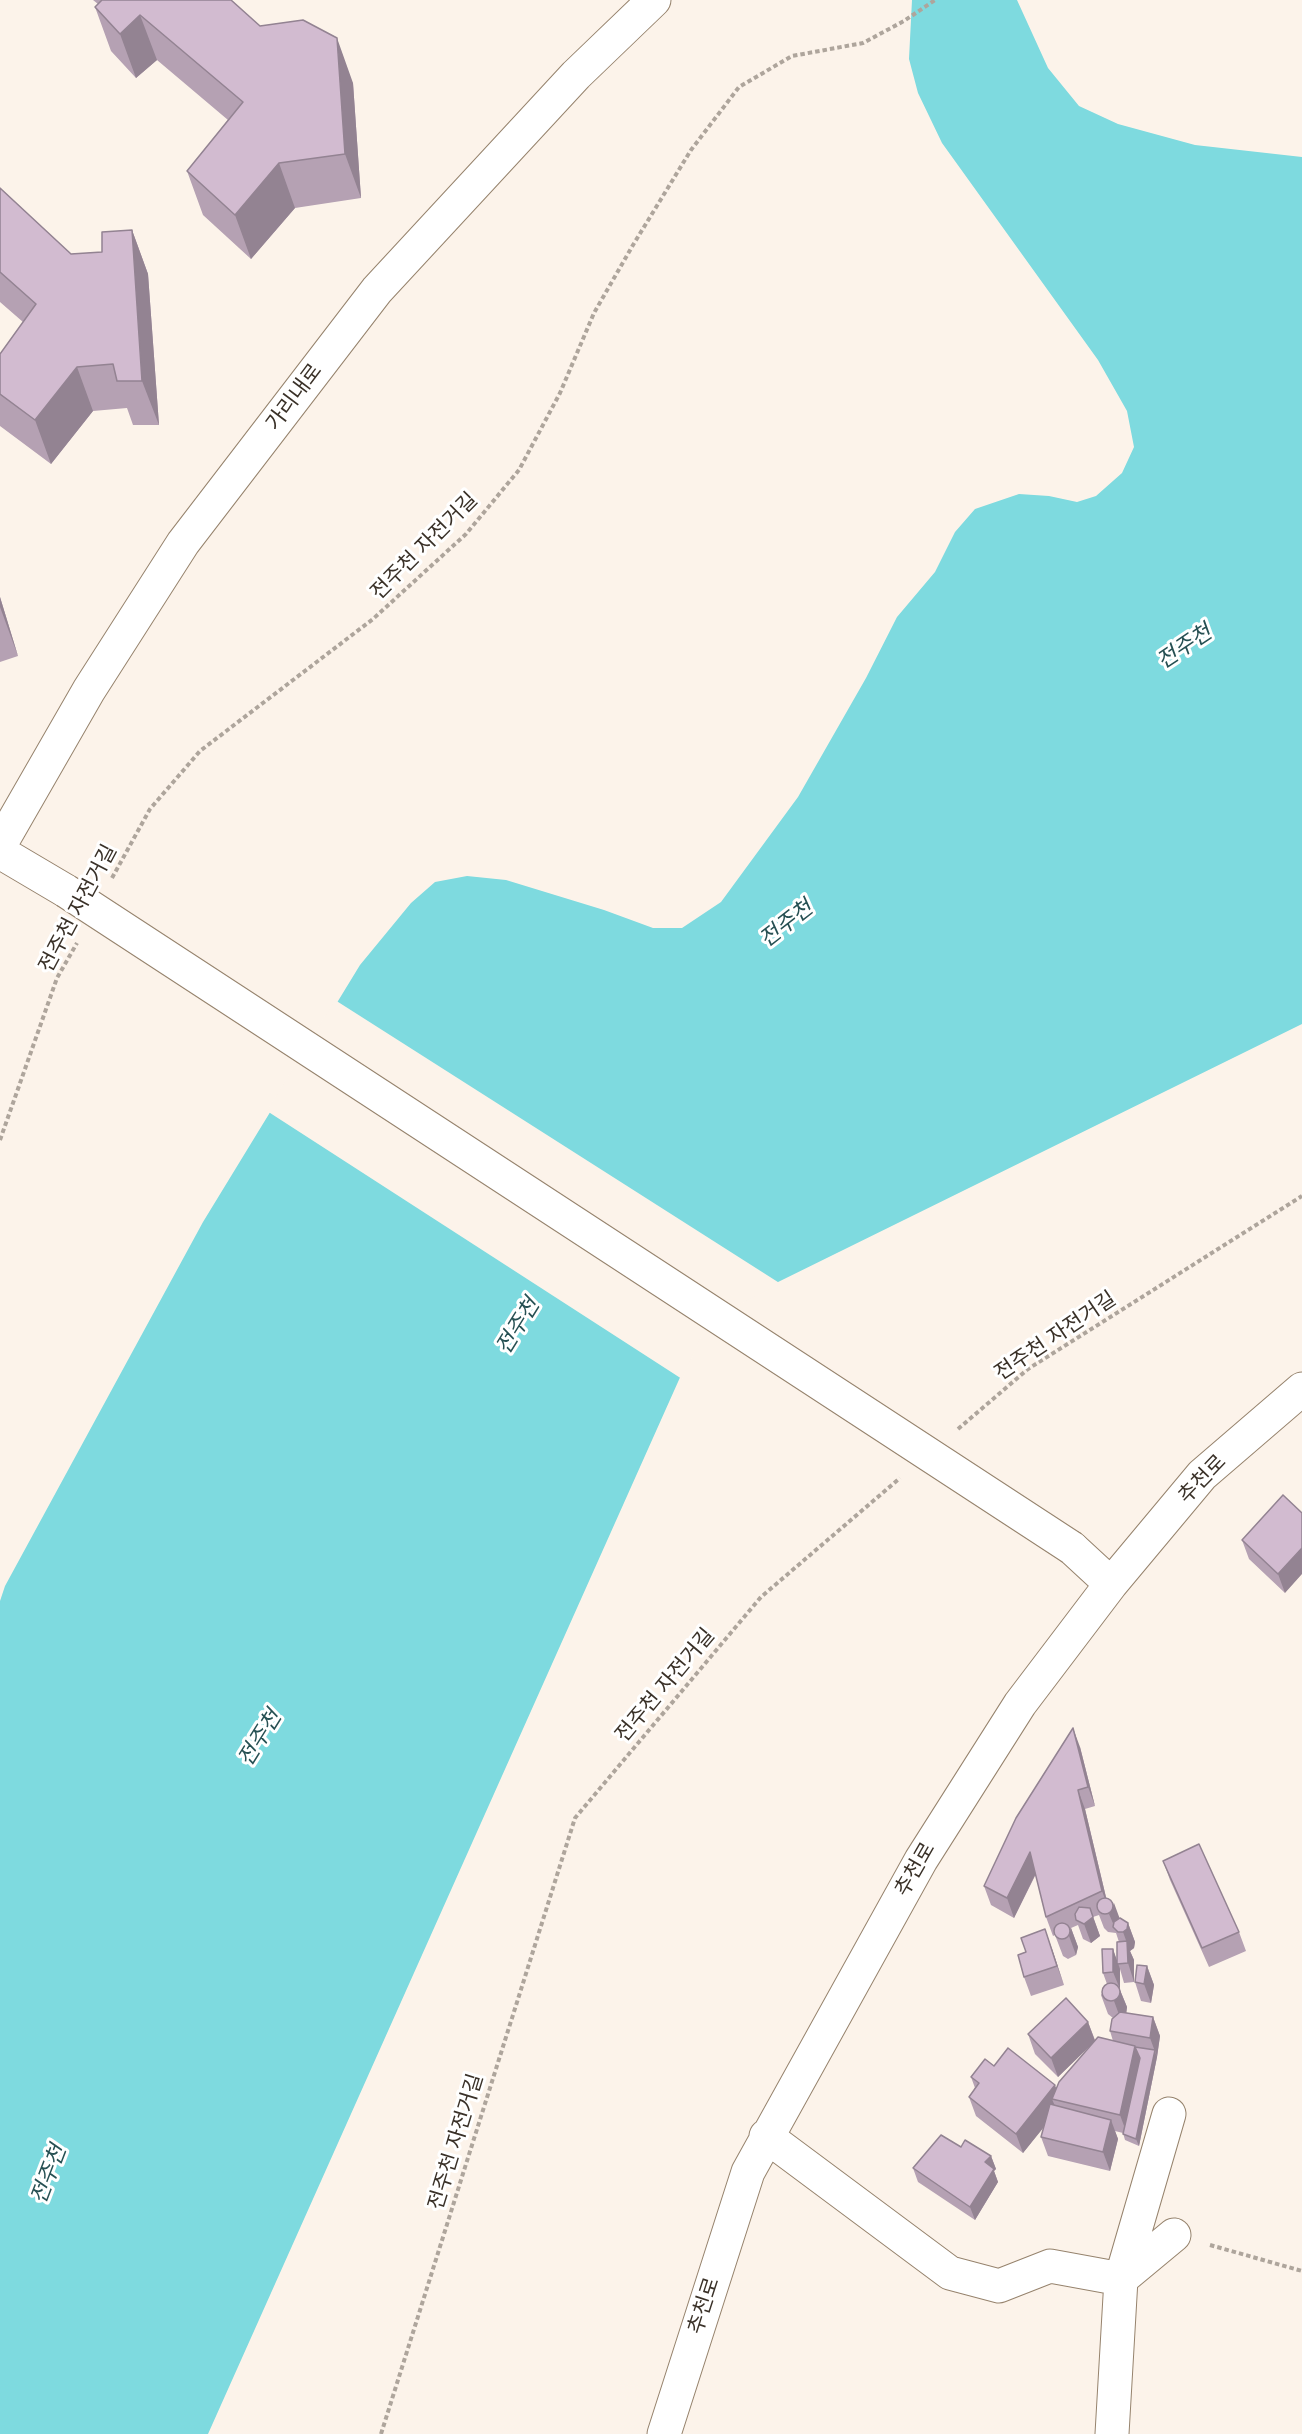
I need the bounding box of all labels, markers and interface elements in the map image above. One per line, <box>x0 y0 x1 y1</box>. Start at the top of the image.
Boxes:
street label: 가리내로 <box>262 360 328 436</box>
street label: 전주천 자전거길 <box>366 488 484 606</box>
water label: 전주천 <box>1152 620 1218 676</box>
street label: 전주천 자전거길 <box>35 841 123 977</box>
water label: 전주천 <box>755 896 819 954</box>
street label: 전주천 자전거길 <box>991 1287 1121 1387</box>
water label: 전주천 <box>492 1294 546 1360</box>
street label: 추천로 <box>1174 1450 1232 1510</box>
street label: 전주천 자전거길 <box>611 1624 721 1748</box>
water label: 전주천 <box>234 1706 288 1772</box>
street label: 추천로 <box>891 1839 941 1901</box>
street label: 전주천 자전거길 <box>424 2071 490 2213</box>
water label: 전주천 <box>27 2142 73 2208</box>
street label: 추천로 <box>684 2275 726 2337</box>

